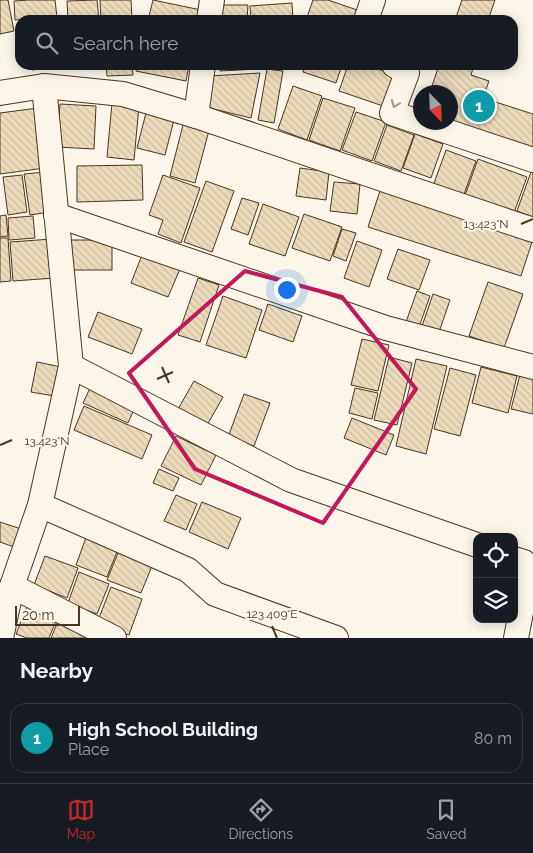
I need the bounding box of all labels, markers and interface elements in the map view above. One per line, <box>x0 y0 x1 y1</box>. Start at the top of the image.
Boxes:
search box <box>15 15 518 70</box>
icon: search <box>33 29 61 57</box>
text: Search here <box>73 32 179 54</box>
north arrow <box>413 85 458 130</box>
pin: 1 <box>463 87 495 125</box>
one-way arrow <box>391 99 401 108</box>
text: 13.423°N <box>463 217 509 231</box>
your location <box>274 277 300 303</box>
text: 13.423°N <box>24 434 70 448</box>
map controls <box>473 533 518 623</box>
button: locate <box>473 533 518 578</box>
button: layers <box>473 578 518 623</box>
scale bar <box>15 603 80 626</box>
text: 20 m <box>22 607 54 623</box>
text: 123.409°E <box>246 607 298 621</box>
text: Nearby <box>20 658 93 683</box>
text: High School Building <box>68 718 258 740</box>
text: 1 <box>33 729 41 748</box>
text: 80 m <box>474 729 512 748</box>
text: Place <box>68 740 109 759</box>
tab: Map <box>67 796 95 842</box>
tab: Directions <box>228 796 293 842</box>
tab: Saved <box>426 796 466 842</box>

